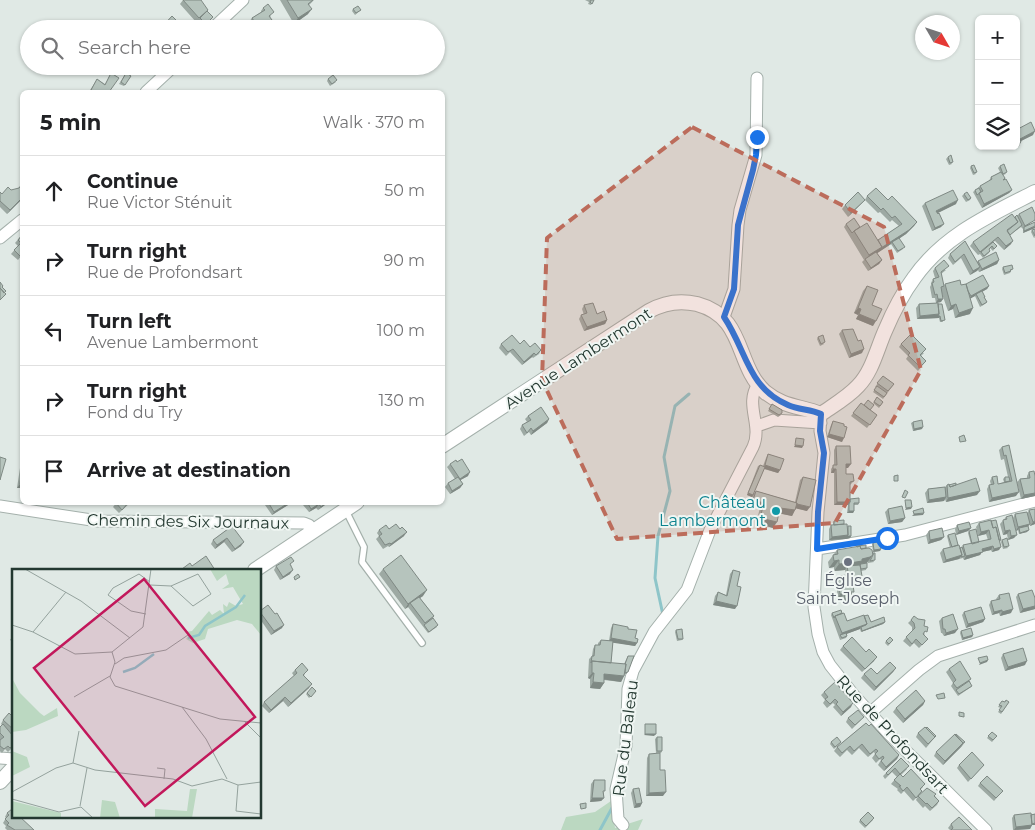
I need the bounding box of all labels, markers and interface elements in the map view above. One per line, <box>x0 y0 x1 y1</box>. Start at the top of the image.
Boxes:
north arrow <box>915 15 960 60</box>
map controls <box>975 15 1020 150</box>
button: + <box>975 15 1020 60</box>
search box <box>20 20 445 75</box>
icon: search <box>38 34 66 62</box>
text: Search here <box>78 36 191 59</box>
button: − <box>975 60 1020 105</box>
button: layers <box>975 105 1020 150</box>
text: 5 min <box>40 110 101 135</box>
text: Walk · 370 m <box>323 113 425 132</box>
route end <box>746 126 769 149</box>
text: Continue <box>87 170 178 193</box>
icon: ahead <box>40 177 68 205</box>
text: 50 m <box>384 181 425 200</box>
text: Rue Victor Sténuit <box>87 193 232 212</box>
text: Turn right <box>87 240 187 263</box>
icon: right <box>40 247 68 275</box>
text: 90 m <box>383 251 425 270</box>
text: Rue de Profondsart <box>87 263 243 282</box>
street label: Avenue Lambermont <box>501 303 656 413</box>
text: Turn left <box>87 310 172 333</box>
icon: left <box>40 317 68 345</box>
text: 100 m <box>377 321 425 340</box>
text: Avenue Lambermont <box>87 333 259 352</box>
text: Turn right <box>87 380 187 403</box>
icon: right <box>40 387 68 415</box>
text: 130 m <box>378 391 425 410</box>
text: Fond du Try <box>87 403 182 422</box>
icon: arrive <box>40 457 68 485</box>
text: Arrive at destination <box>87 459 291 482</box>
place label: Château Lambermont <box>659 493 766 530</box>
marker: Château Lambermont <box>770 505 782 517</box>
street label: Chemin des Six Journaux <box>87 510 290 533</box>
route start <box>876 527 899 550</box>
marker: Église Saint-Joseph <box>842 556 854 568</box>
inset map <box>12 569 261 818</box>
place label: Église Saint-Joseph <box>796 571 900 608</box>
street label: Rue de Profondsart <box>833 671 953 798</box>
street label: Rue du Baleau <box>609 679 642 797</box>

